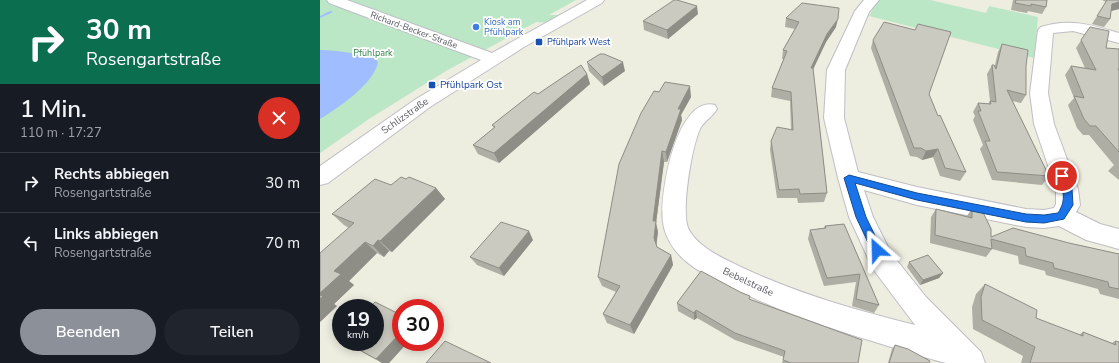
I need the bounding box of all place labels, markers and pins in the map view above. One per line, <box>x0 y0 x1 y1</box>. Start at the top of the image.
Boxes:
place label: Kiosk am Pfühlpark <box>484 16 524 38</box>
marker: Kiosk am Pfühlpark <box>471 22 481 32</box>
place label: Pfühlpark West <box>547 36 611 48</box>
marker: Pfühlpark West <box>534 37 544 47</box>
place label: Pfühlpark Ost <box>440 78 503 92</box>
marker: Pfühlpark Ost <box>427 80 437 90</box>
pin <box>1045 159 1079 193</box>

